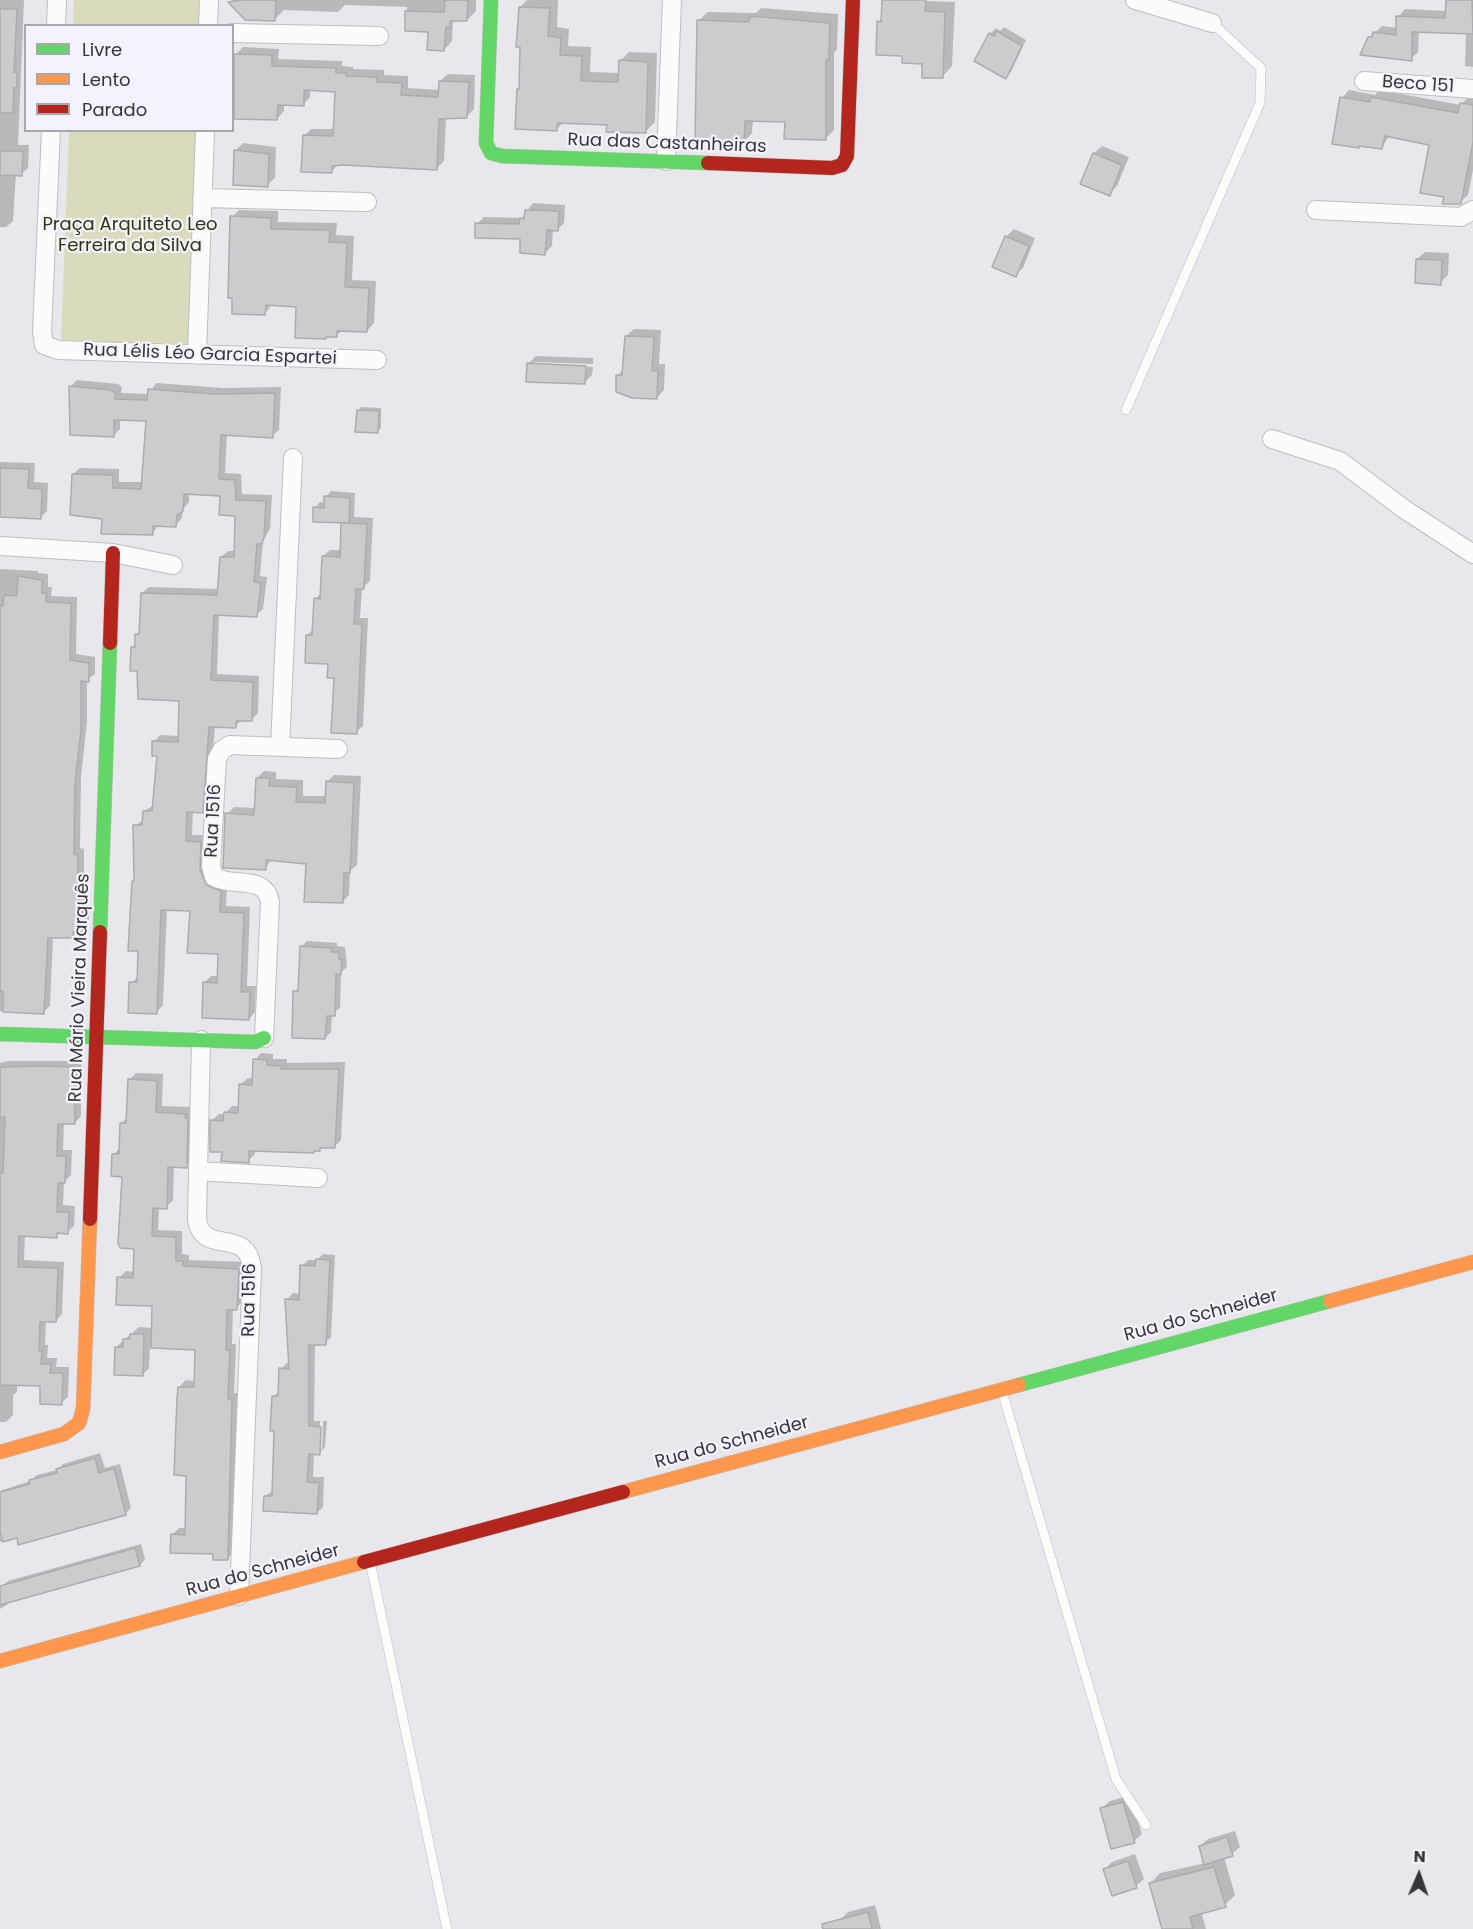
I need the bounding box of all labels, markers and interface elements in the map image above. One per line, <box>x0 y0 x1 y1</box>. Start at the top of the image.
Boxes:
legend <box>24 24 234 132</box>
text: Livre <box>82 37 122 62</box>
text: Lento <box>82 67 131 92</box>
street label: Beco 151 <box>1381 72 1455 98</box>
text: Parado <box>82 97 147 122</box>
street label: Rua das Castanheiras <box>567 130 767 158</box>
park label: Praça Arquiteto Leo Ferreira da Silva <box>42 214 218 256</box>
street label: Rua Lélis Léo Garcia Espartei <box>83 340 337 370</box>
street label: Rua 1516 <box>201 784 227 858</box>
street label: Rua Mário Vieira Marquês <box>65 873 95 1103</box>
street label: Rua 1516 <box>239 1263 261 1337</box>
street label: Rua do Schneider <box>1122 1285 1280 1347</box>
street label: Rua do Schneider <box>653 1412 811 1474</box>
street label: Rua do Schneider <box>184 1540 342 1602</box>
north arrow <box>1389 1845 1449 1905</box>
text: N <box>1413 1845 1426 1868</box>

